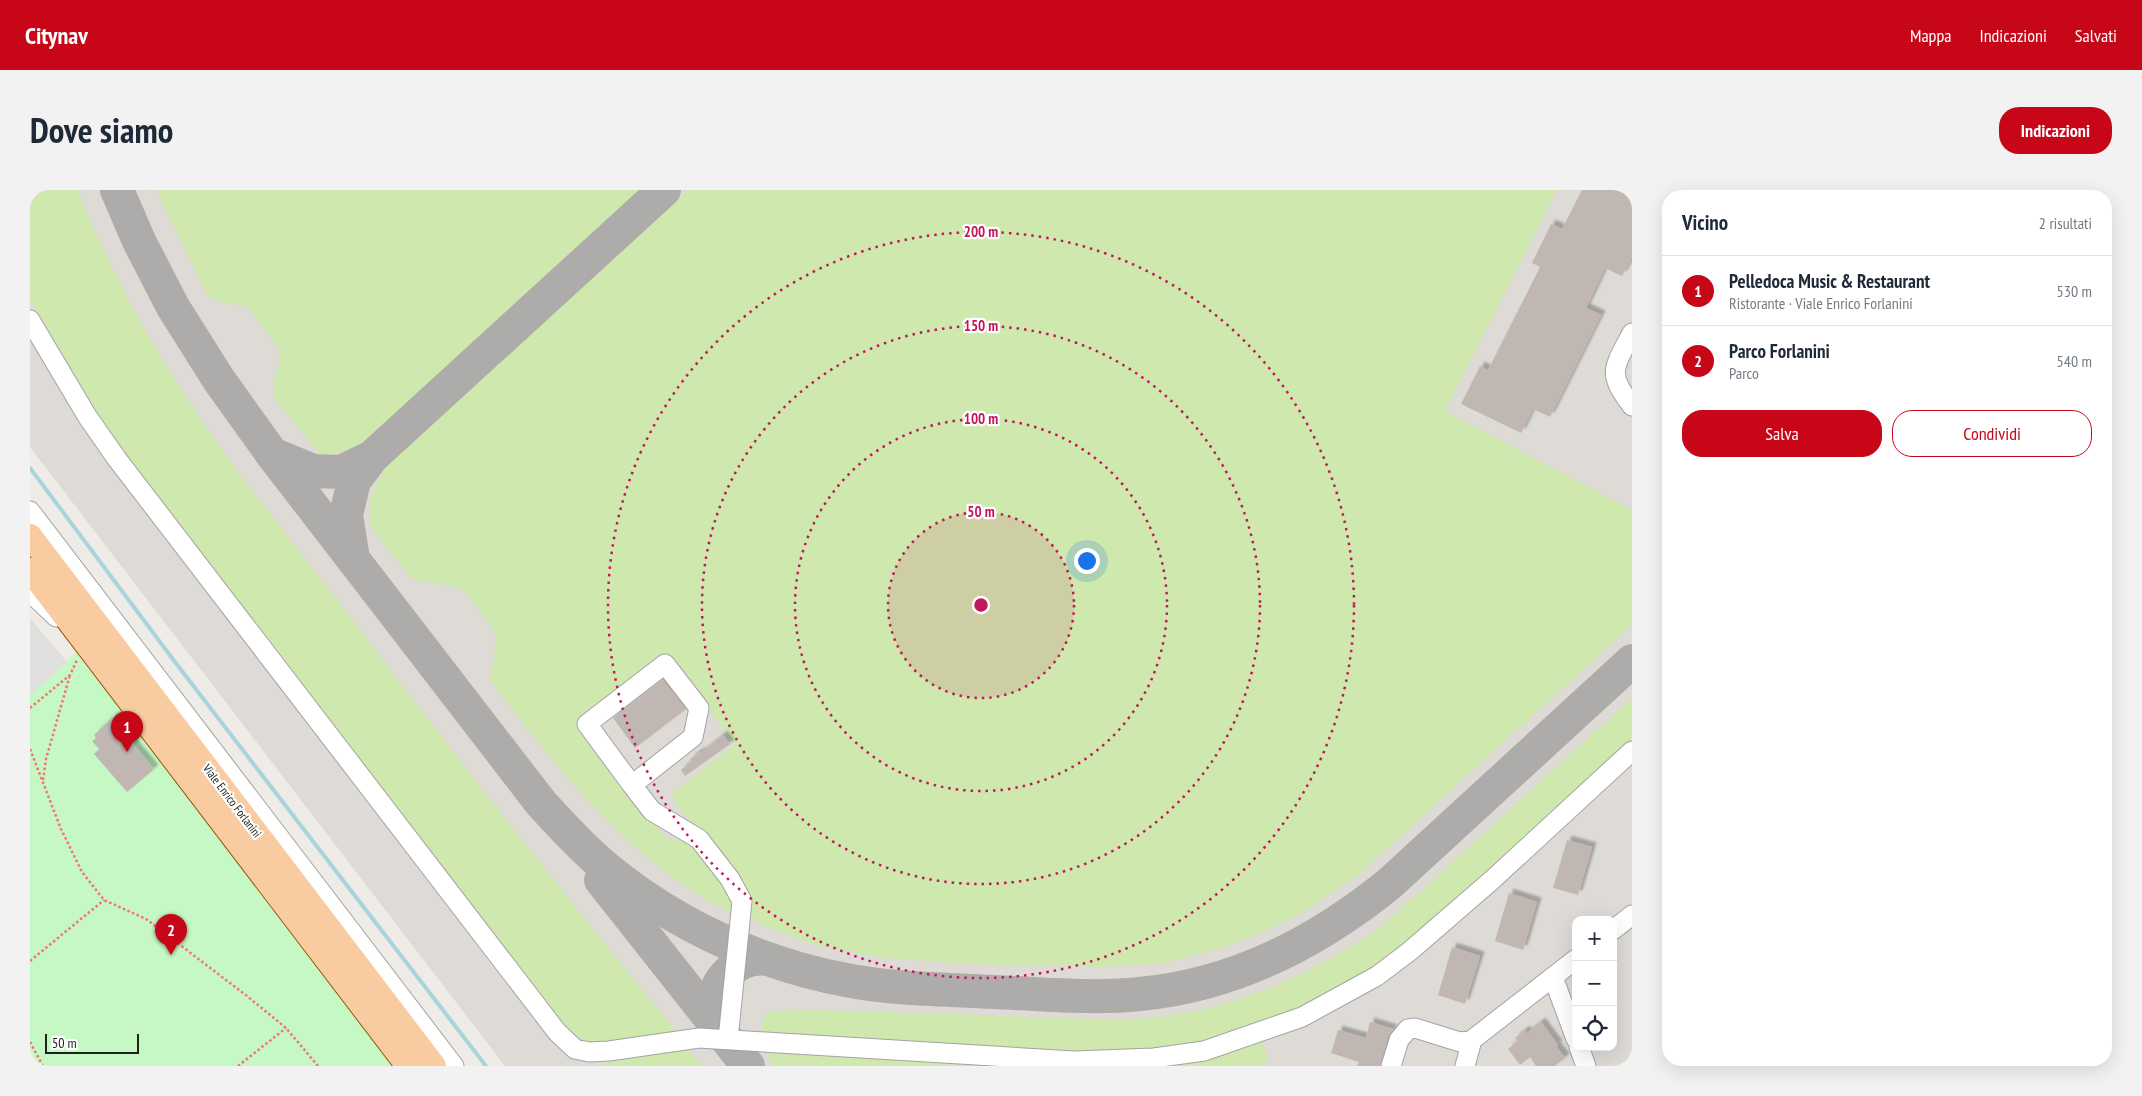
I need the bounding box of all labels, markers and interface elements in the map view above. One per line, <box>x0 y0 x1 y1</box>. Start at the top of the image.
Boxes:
text: Citynav <box>25 20 88 51</box>
text: Mappa <box>1910 24 1951 47</box>
text: Indicazioni <box>1979 24 2047 47</box>
text: Salvati <box>2075 24 2117 47</box>
text: Dove siamo <box>30 107 173 153</box>
button: Indicazioni <box>1999 107 2112 154</box>
text: Vicino <box>1682 209 1728 236</box>
text: 2 risultati <box>2039 213 2092 233</box>
text: 200 m <box>964 222 998 241</box>
text: Pelledoca Music & Restaurant <box>1729 269 1930 293</box>
text: 1 <box>1694 281 1702 301</box>
text: 530 m <box>2057 281 2092 301</box>
text: Ristorante · Viale Enrico Forlanini <box>1729 293 1913 313</box>
text: 150 m <box>964 316 998 335</box>
text: Parco Forlanini <box>1729 339 1830 363</box>
text: 2 <box>1694 351 1702 371</box>
text: 540 m <box>2057 351 2092 371</box>
text: Parco <box>1729 363 1759 383</box>
text: 100 m <box>964 409 998 428</box>
button: Salva <box>1682 410 1882 457</box>
button: Condividi <box>1892 410 2092 457</box>
text: 50 m <box>967 502 995 521</box>
your location <box>1074 548 1100 574</box>
centre of rings <box>972 596 990 614</box>
pin: 1 <box>111 711 143 752</box>
street label: Viale Enrico Forlanini <box>199 760 265 840</box>
pin: 2 <box>155 914 187 955</box>
map controls <box>1572 916 1617 1051</box>
button: + <box>1572 916 1617 961</box>
button: − <box>1572 961 1617 1006</box>
button: locate <box>1572 1006 1617 1051</box>
scale bar <box>45 1031 139 1054</box>
text: 50 m <box>52 1034 77 1052</box>

